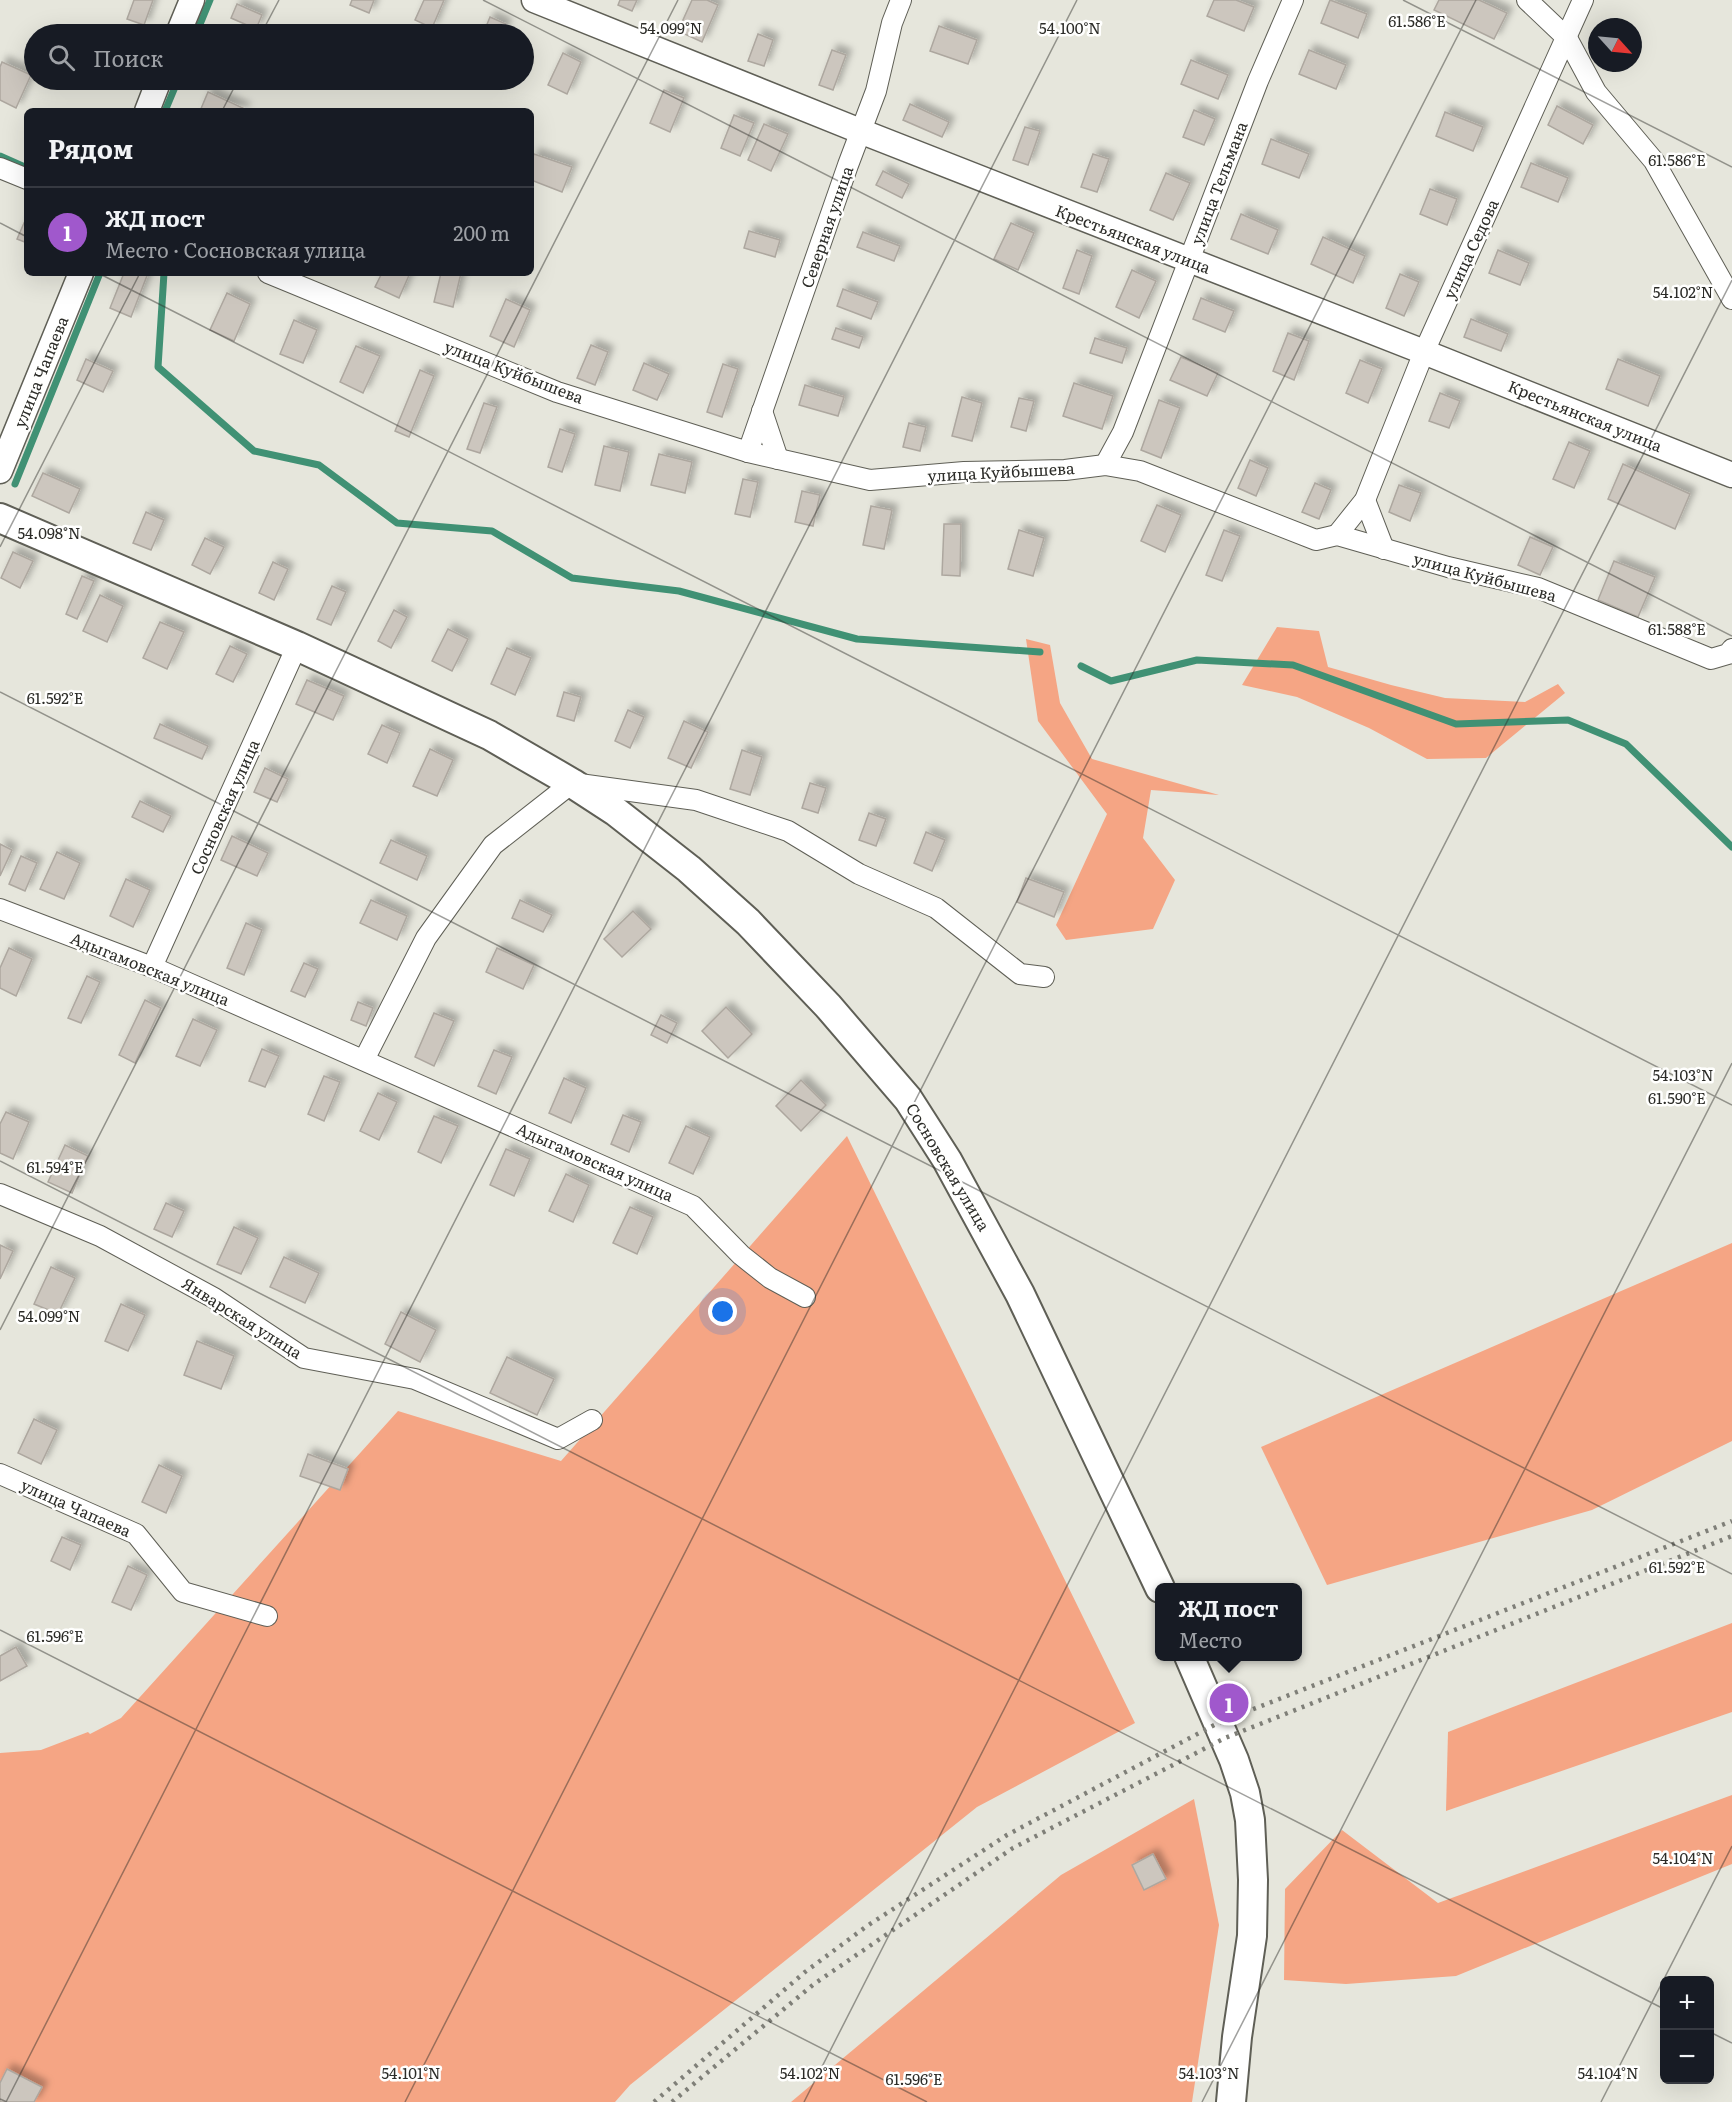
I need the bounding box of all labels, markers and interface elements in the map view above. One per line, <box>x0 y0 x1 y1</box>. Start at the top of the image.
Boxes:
text: 61.586°E <box>1388 9 1446 32</box>
text: 54.099°N <box>640 16 702 39</box>
text: 54.100°N <box>1039 16 1101 39</box>
north arrow <box>1588 18 1642 72</box>
search box <box>24 24 534 90</box>
icon: search <box>45 41 78 74</box>
text: Поиск <box>93 41 163 74</box>
street label: улица Тельмана <box>1184 117 1253 248</box>
text: Рядом <box>48 128 133 167</box>
text: 61.586°E <box>1648 148 1706 171</box>
street label: Северная улица <box>794 162 858 291</box>
street label: улица Седова <box>1436 194 1504 303</box>
street label: Крестьянская улица <box>1052 197 1215 279</box>
text: ЖД пост <box>105 201 205 234</box>
text: 1 <box>63 217 72 247</box>
text: 200 m <box>453 217 510 247</box>
text: Место · Сосновская улица <box>105 234 366 264</box>
text: 54.102°N <box>1653 280 1713 303</box>
street label: улица Чапаева <box>7 312 74 431</box>
street label: улица Куйбышева <box>441 333 588 409</box>
street label: Крестьянская улица <box>1505 373 1666 457</box>
street label: улица Куйбышева <box>927 455 1076 487</box>
text: 54.098°N <box>17 521 81 544</box>
street label: улица Куйбышева <box>1411 545 1560 607</box>
text: 61.588°E <box>1648 617 1706 640</box>
text: 61.592°E <box>27 686 83 709</box>
street label: Сосновская улица <box>183 735 265 878</box>
street label: Адыгамовская улица <box>67 925 234 1011</box>
text: 54.103°N <box>1652 1063 1714 1086</box>
text: 61.590°E <box>1648 1086 1706 1109</box>
street label: Сосновская улица <box>901 1098 997 1235</box>
street label: Адыгамовская улица <box>513 1116 678 1207</box>
text: 61.594°E <box>26 1155 84 1178</box>
street label: Январская улица <box>178 1270 308 1364</box>
your location <box>708 1297 737 1326</box>
text: 54.099°N <box>18 1304 80 1327</box>
street label: улица Чапаева <box>17 1472 136 1542</box>
text: 61.592°E <box>1649 1555 1705 1578</box>
popup <box>1155 1583 1302 1661</box>
text: ЖД пост <box>1178 1591 1279 1624</box>
text: 61.596°E <box>26 1624 84 1647</box>
text: Место <box>1178 1624 1242 1654</box>
pin: 1 <box>1210 1680 1248 1726</box>
text: 54.104°N <box>1652 1846 1714 1869</box>
map controls <box>1660 1976 1714 2084</box>
button: + <box>1660 1976 1714 2030</box>
button: − <box>1660 2030 1714 2084</box>
text: 54.101°N <box>381 2061 441 2084</box>
text: 54.102°N <box>780 2061 840 2084</box>
text: 54.103°N <box>1178 2061 1240 2084</box>
text: 54.104°N <box>1577 2061 1639 2084</box>
text: 61.596°E <box>885 2067 943 2090</box>

